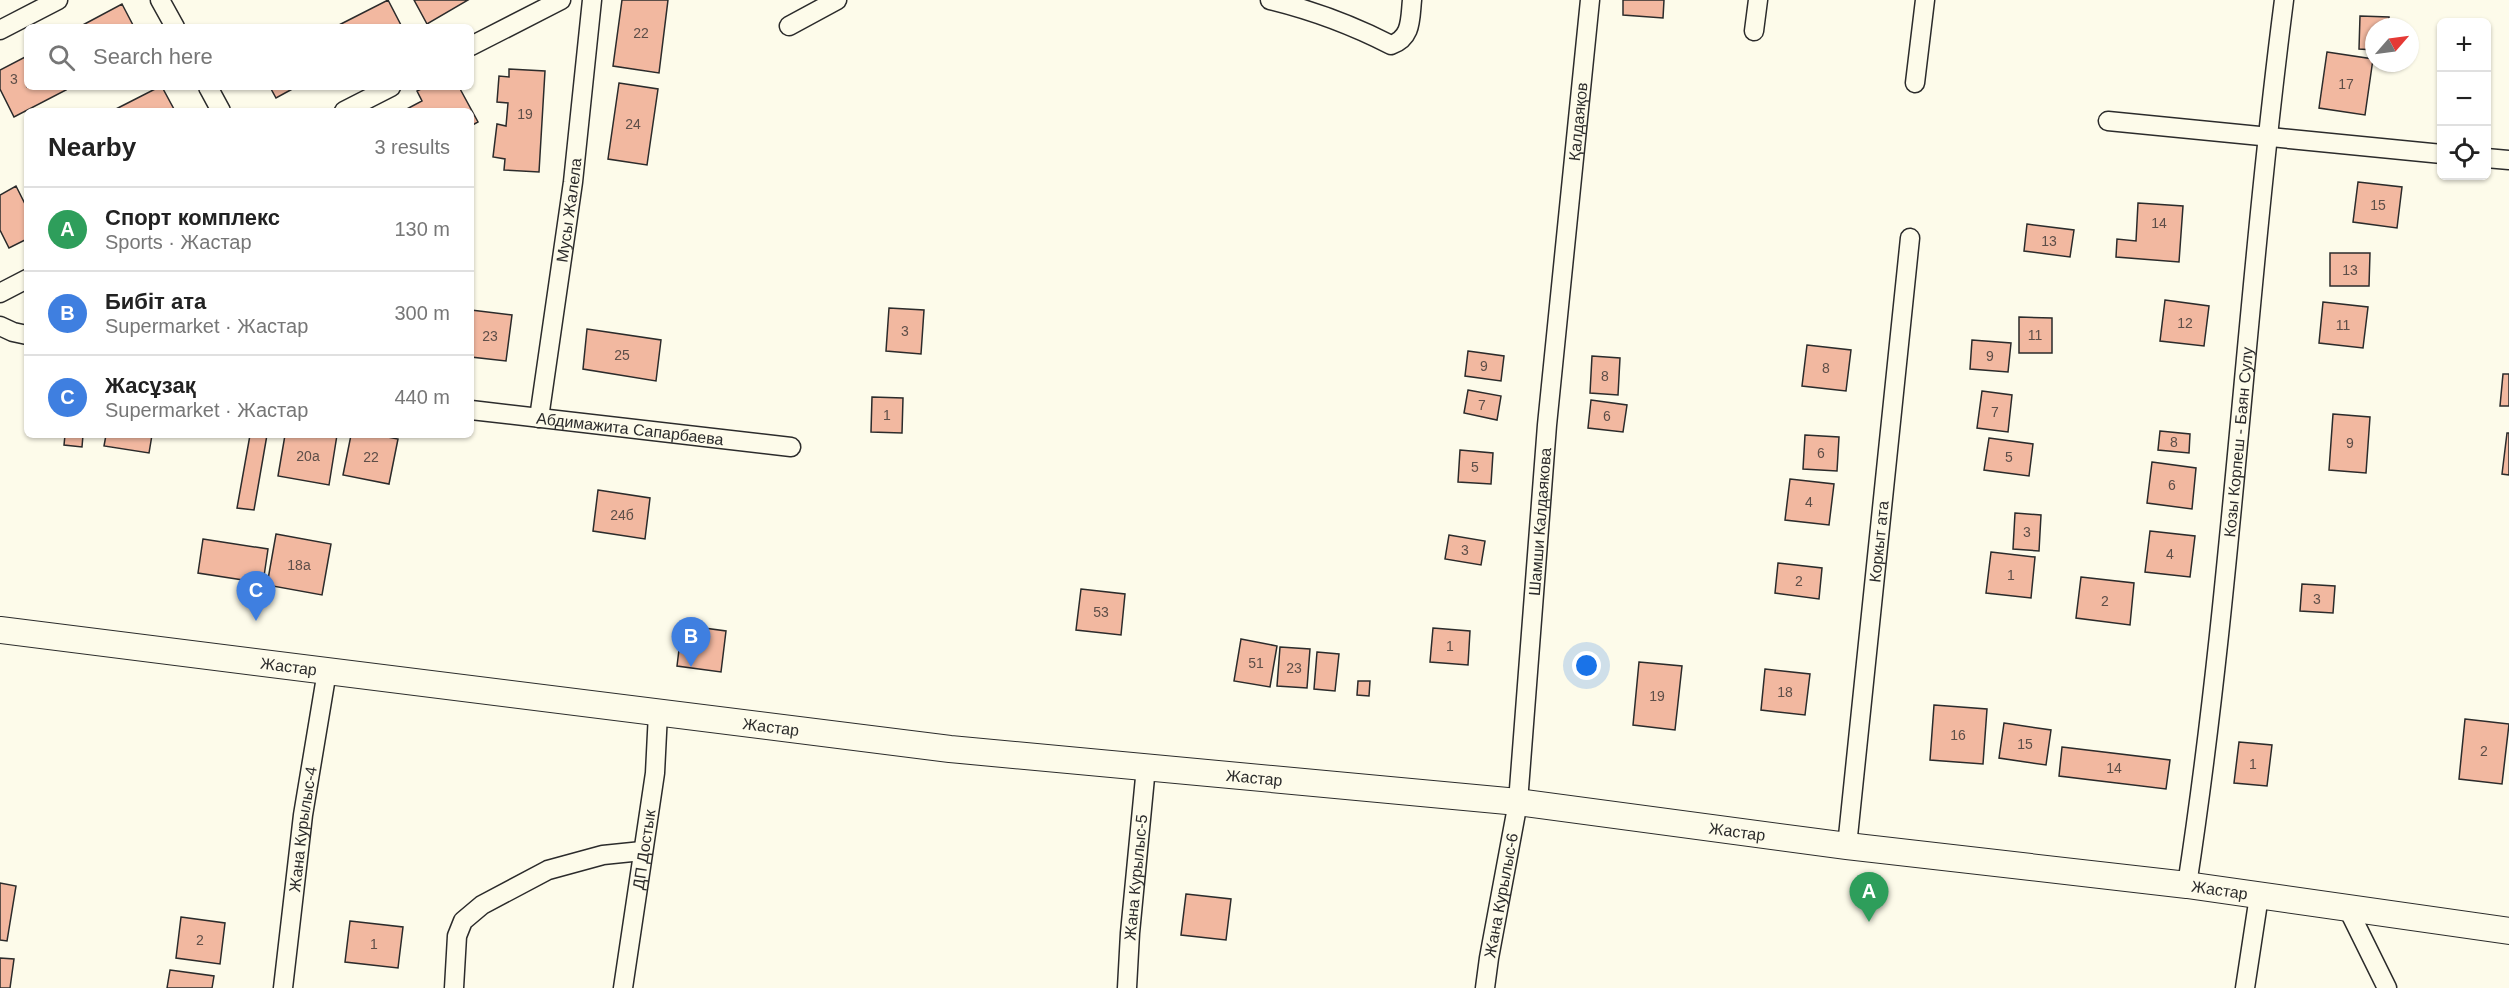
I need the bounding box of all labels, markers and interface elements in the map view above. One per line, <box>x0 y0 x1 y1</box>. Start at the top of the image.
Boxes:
north arrow <box>2365 18 2419 72</box>
map controls <box>2437 18 2491 180</box>
button: + <box>2437 18 2491 72</box>
search box <box>24 24 474 90</box>
house number: 22 <box>633 25 649 41</box>
icon: search <box>45 41 78 74</box>
text: Search here <box>93 44 213 69</box>
house number: 3 <box>10 71 18 87</box>
button: − <box>2437 72 2491 126</box>
house number: 17 <box>2338 76 2354 92</box>
street label: Қалдаяқов <box>1566 82 1591 162</box>
house number: 19 <box>517 106 533 122</box>
house number: 24 <box>625 116 641 132</box>
button: locate <box>2437 126 2491 180</box>
text: Nearby <box>48 132 136 162</box>
text: 3 results <box>374 136 450 158</box>
street label: Мусы Жалела <box>554 157 584 263</box>
house number: 15 <box>2370 197 2386 213</box>
text: Спорт комплекс <box>105 205 280 230</box>
house number: 14 <box>2151 215 2167 231</box>
text: A <box>60 218 75 240</box>
text: 130 m <box>394 218 450 240</box>
text: Sports · Жастар <box>105 231 252 253</box>
house number: 13 <box>2041 233 2057 249</box>
house number: 13 <box>2342 262 2358 278</box>
text: Бибіт ата <box>105 289 206 314</box>
text: B <box>60 302 75 324</box>
text: 300 m <box>394 302 450 324</box>
text: Supermarket · Жастар <box>105 315 308 337</box>
house number: 12 <box>2177 315 2193 331</box>
house number: 11 <box>2336 317 2350 333</box>
house number: 3 <box>901 323 909 339</box>
house number: 11 <box>2028 327 2042 343</box>
house number: 23 <box>482 328 498 344</box>
street label: Козы Корпеш - Баян Сулу <box>2221 346 2256 538</box>
house number: 25 <box>614 347 630 363</box>
house number: 9 <box>1986 348 1994 364</box>
house number: 9 <box>1480 358 1488 374</box>
house number: 8 <box>1822 360 1830 376</box>
house number: 8 <box>1601 368 1609 384</box>
text: Жасұзақ <box>105 373 196 398</box>
text: C <box>60 386 75 408</box>
text: 440 m <box>394 386 450 408</box>
house number: 7 <box>1478 397 1486 413</box>
text: Supermarket · Жастар <box>105 399 308 421</box>
house number: 7 <box>1991 404 1999 420</box>
house number: 1 <box>883 407 891 423</box>
house number: 6 <box>1603 408 1611 424</box>
street label: Абдимажита Сапарбаева <box>535 410 725 448</box>
house number: 8 <box>2170 434 2178 450</box>
house number: 9 <box>2346 435 2354 451</box>
house number: 6 <box>1817 445 1825 461</box>
street label: Шамши Калдаякова <box>1526 447 1554 597</box>
house number: 20а <box>296 448 320 464</box>
house number: 22 <box>363 449 379 465</box>
house number: 5 <box>2005 449 2013 465</box>
house number: 5 <box>1471 459 1479 475</box>
house number: 6 <box>2168 477 2176 493</box>
house number: 4 <box>1805 494 1813 510</box>
street label: Коркыт ата <box>1866 500 1892 583</box>
house number: 24б <box>610 507 634 523</box>
house number: 3 <box>2023 524 2031 540</box>
house number: 3 <box>1461 542 1469 558</box>
house number: 4 <box>2166 546 2174 562</box>
house number: 18а <box>287 557 311 573</box>
house number: 1 <box>2007 567 2015 583</box>
pin: C <box>236 572 276 621</box>
house number: 2 <box>1795 573 1803 589</box>
house number: 3 <box>2313 591 2321 607</box>
house number: 2 <box>2101 593 2109 609</box>
house number: 53 <box>1093 604 1109 620</box>
pin: B <box>672 618 710 667</box>
house number: 1 <box>1446 638 1454 654</box>
your location <box>1572 651 1601 680</box>
street label: Жастар <box>259 655 318 679</box>
house number: 51 <box>1248 655 1264 671</box>
house number: 23 <box>1286 660 1302 676</box>
house number: 18 <box>1777 684 1793 700</box>
house number: 19 <box>1649 688 1665 704</box>
street label: Жастар <box>742 715 800 739</box>
house number: 16 <box>1950 727 1966 743</box>
house number: 15 <box>2017 736 2033 752</box>
house number: 2 <box>2480 743 2488 759</box>
house number: 1 <box>2249 756 2257 772</box>
house number: 14 <box>2106 760 2122 776</box>
street label: Жана Курылыс-4 <box>286 765 320 893</box>
street label: Жастар <box>1225 767 1283 789</box>
street label: ДП Достык <box>630 808 659 891</box>
street label: Жана Курылыс-5 <box>1121 813 1150 941</box>
street label: Жастар <box>1708 820 1766 844</box>
street label: Жана Курылыс-6 <box>1481 832 1521 959</box>
pin: A <box>1850 872 1888 922</box>
street label: Жастар <box>2190 878 2249 903</box>
house number: 2 <box>196 932 204 948</box>
house number: 1 <box>370 936 378 952</box>

